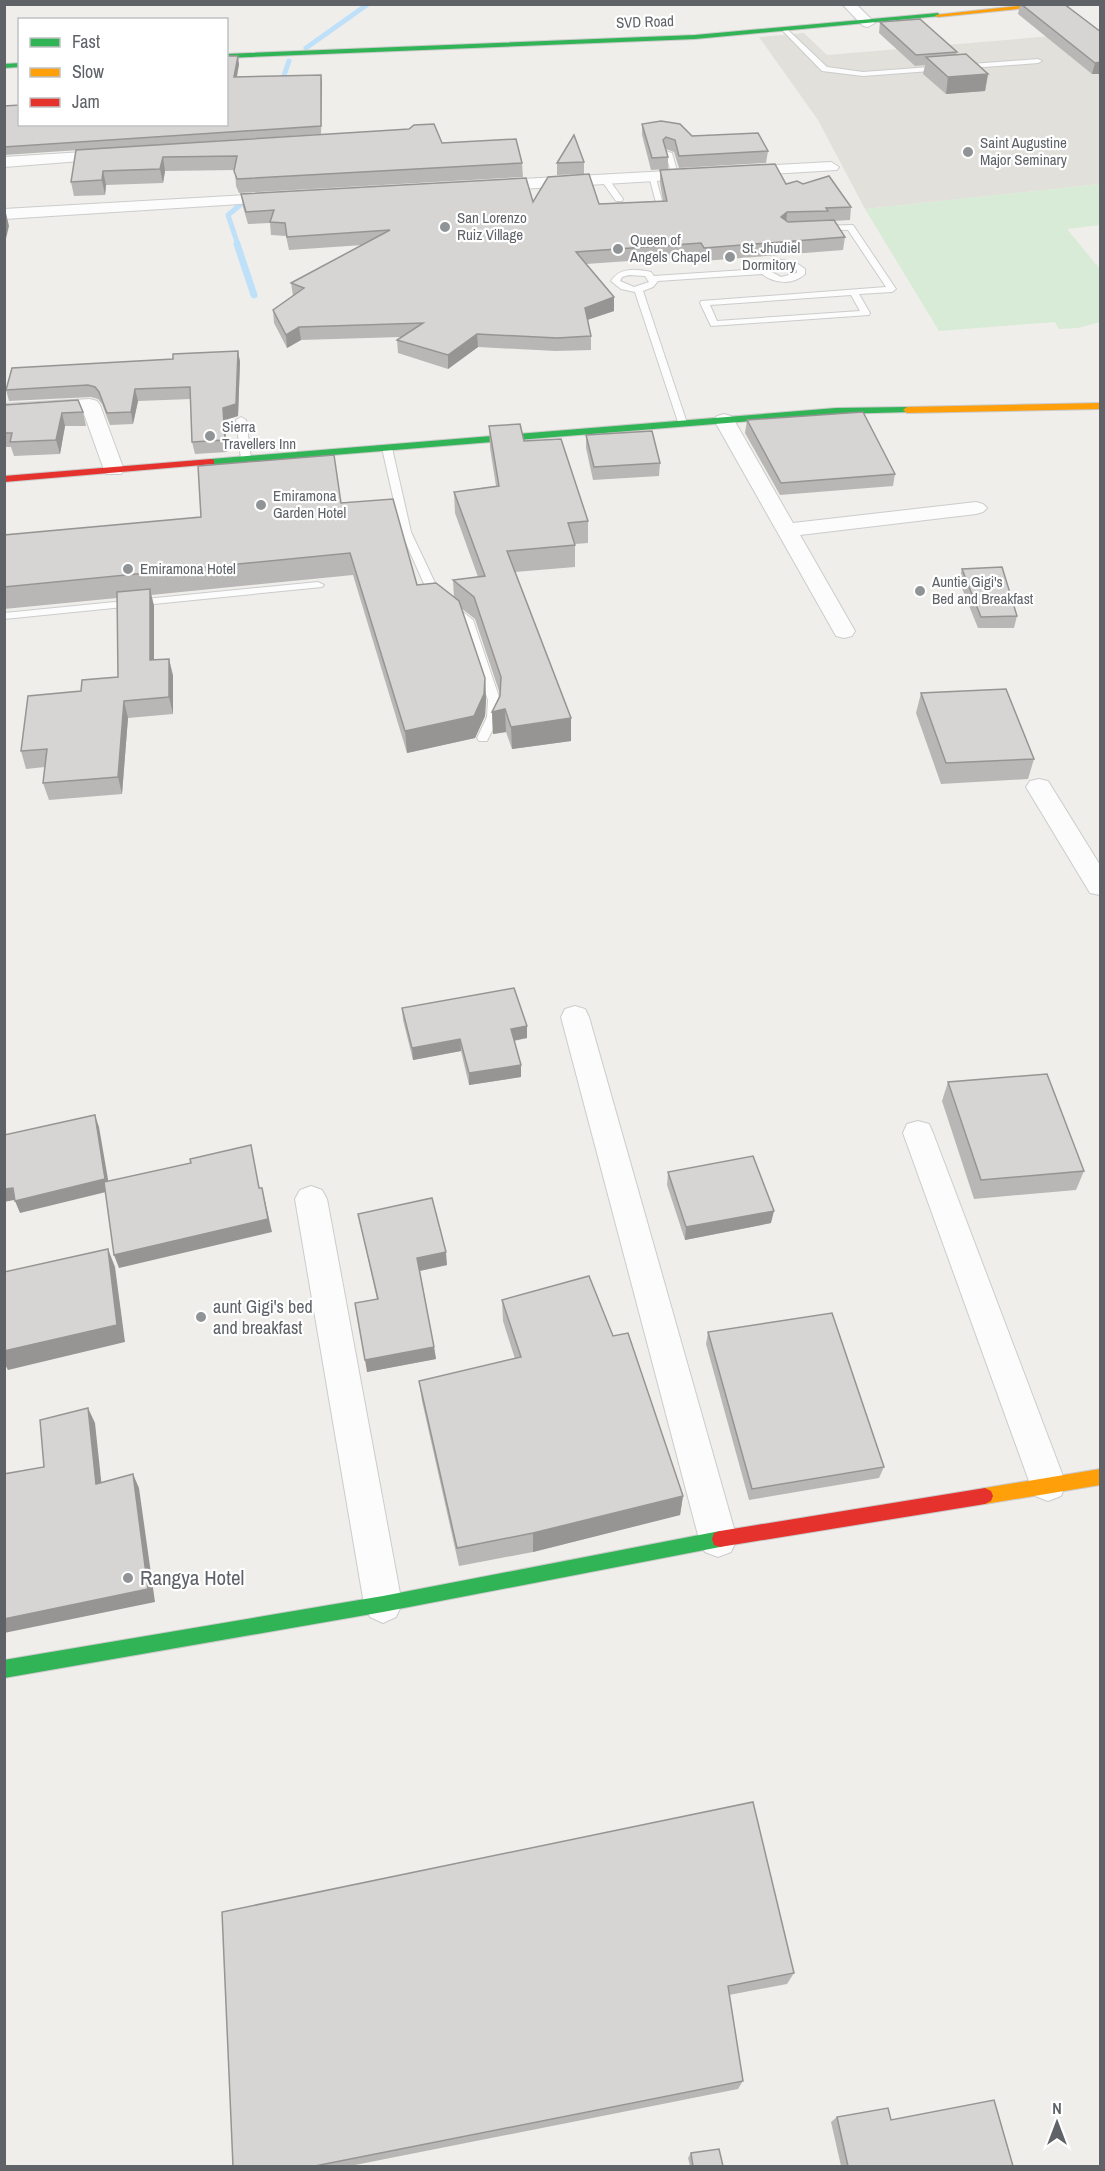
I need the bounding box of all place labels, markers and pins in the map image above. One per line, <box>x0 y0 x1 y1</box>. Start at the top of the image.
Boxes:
place label: Saint Augustine Major Seminary <box>980 132 1068 170</box>
marker: Saint Augustine Major Seminary <box>961 145 975 159</box>
place label: San Lorenzo Ruiz Village <box>457 207 527 245</box>
marker: San Lorenzo Ruiz Village <box>438 220 452 234</box>
place label: Queen of Angels Chapel <box>629 229 710 267</box>
place label: St. Jhudiel Dormitory <box>742 237 800 275</box>
marker: Queen of Angels Chapel <box>611 242 625 256</box>
marker: St. Jhudiel Dormitory <box>723 250 737 264</box>
place label: Sierra Travellers Inn <box>222 416 296 454</box>
marker: Sierra Travellers Inn <box>203 429 217 443</box>
place label: Emiramona Garden Hotel <box>273 485 346 523</box>
marker: Emiramona Garden Hotel <box>254 498 268 512</box>
place label: Emiramona Hotel <box>140 558 236 579</box>
marker: Emiramona Hotel <box>121 562 135 576</box>
place label: Auntie Gigi's Bed and Breakfast <box>931 571 1034 609</box>
marker: Auntie Gigi's Bed and Breakfast <box>913 584 927 598</box>
place label: aunt Gigi's bed and breakfast <box>213 1294 313 1340</box>
marker: aunt Gigi's bed and breakfast <box>194 1310 208 1324</box>
place label: Rangya Hotel <box>140 1563 244 1592</box>
marker: Rangya Hotel <box>121 1571 135 1585</box>

